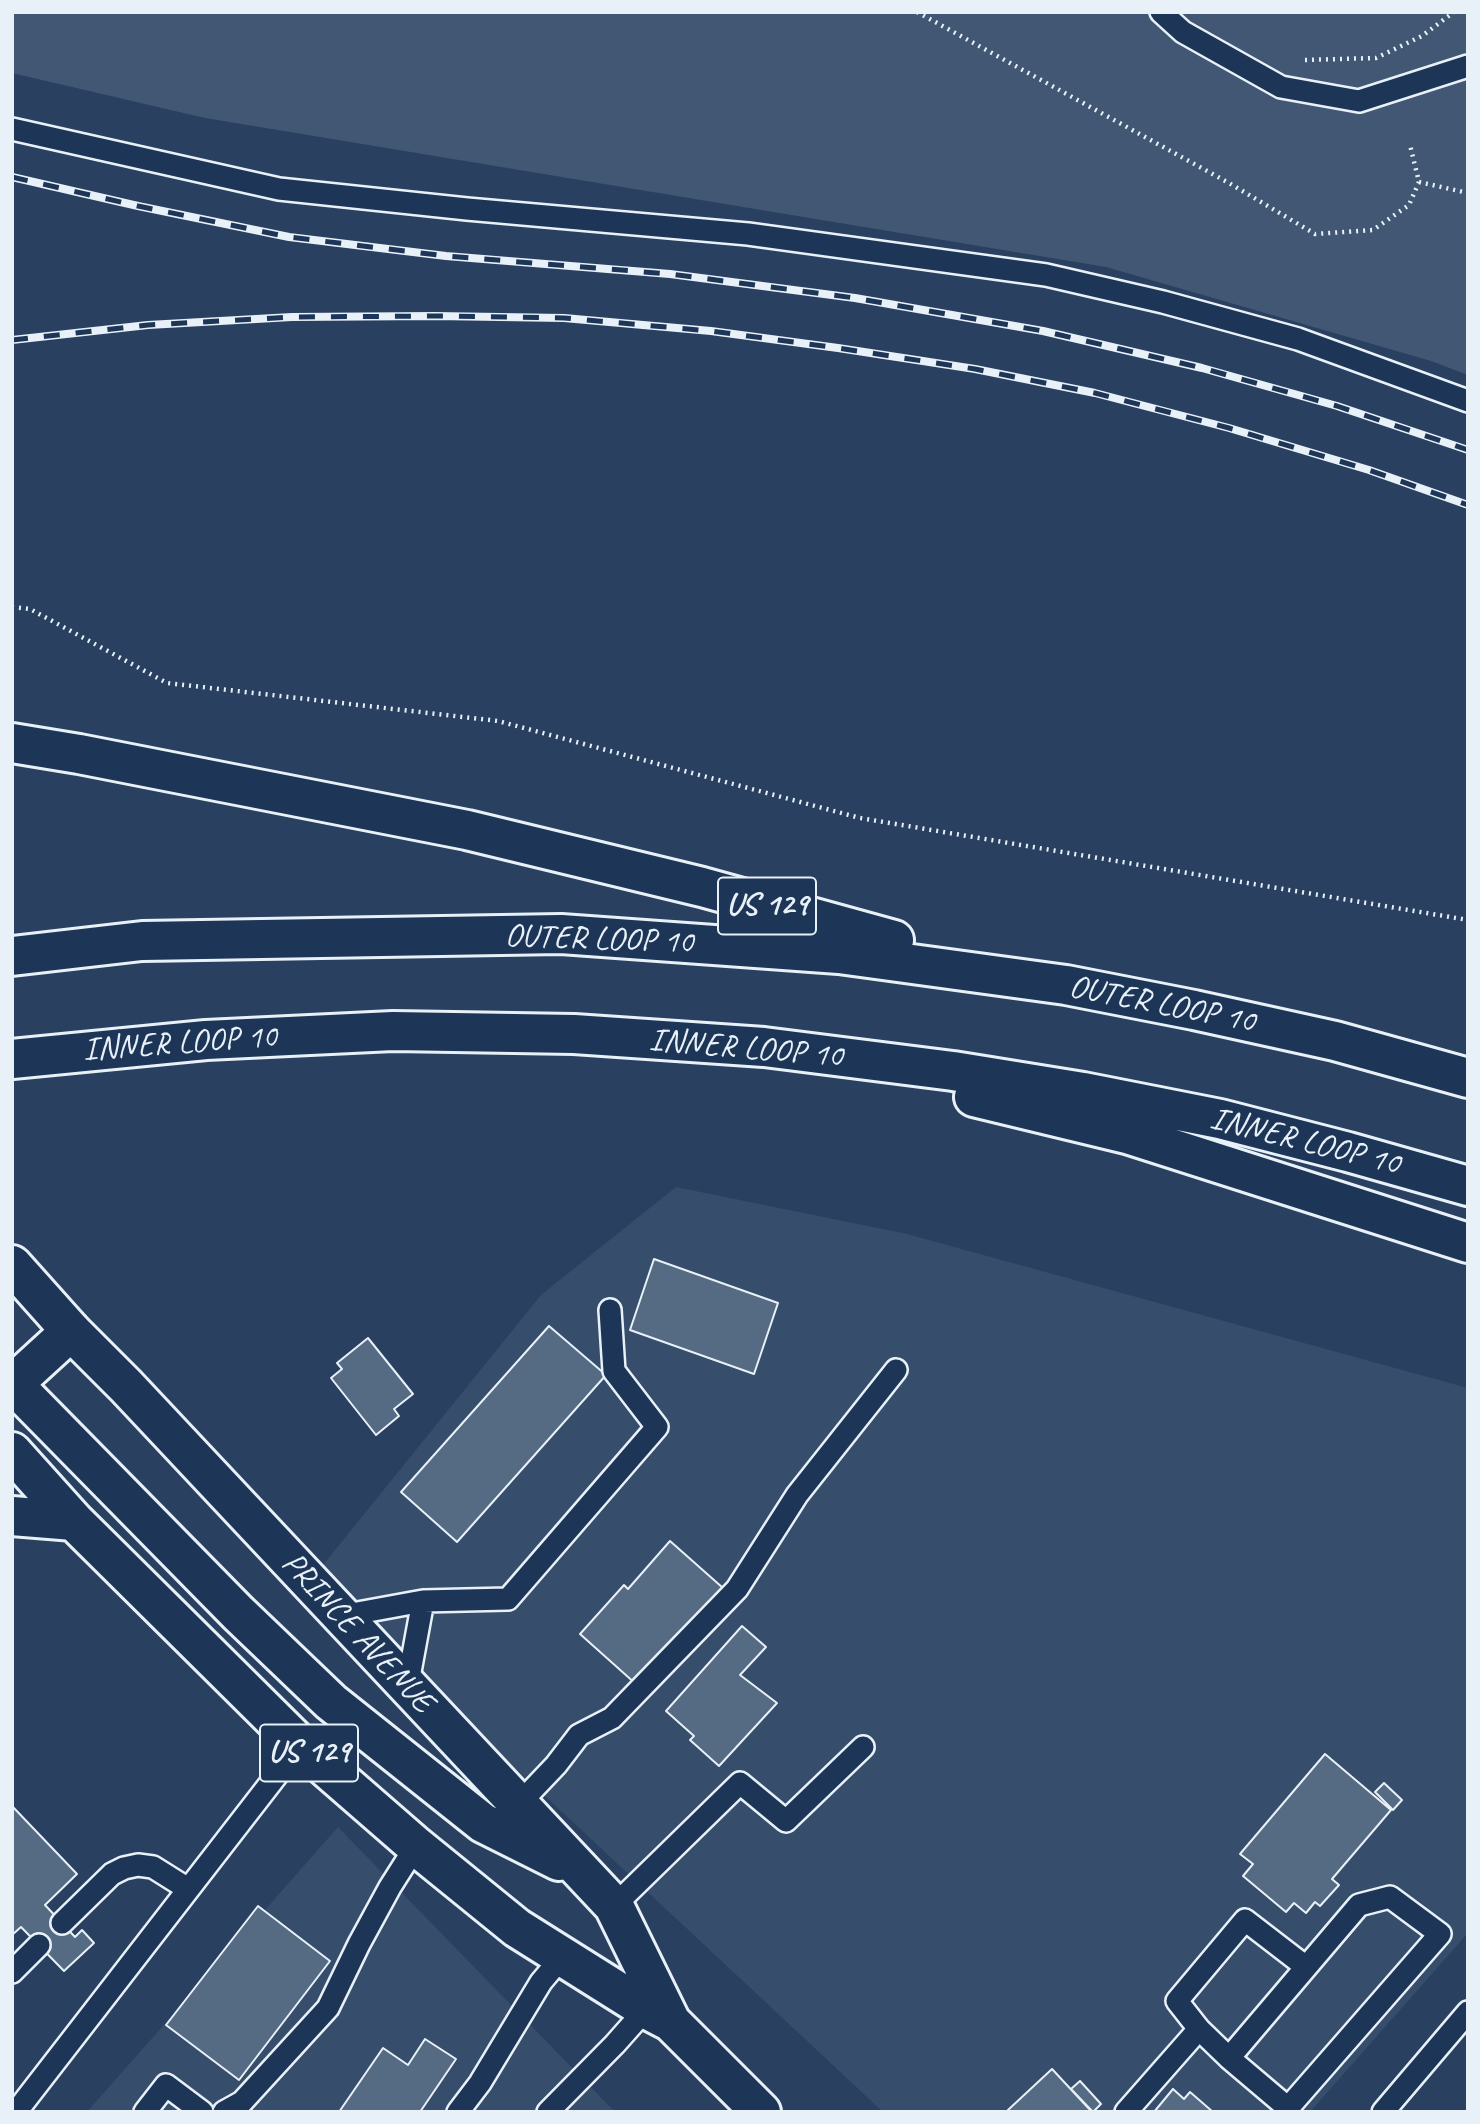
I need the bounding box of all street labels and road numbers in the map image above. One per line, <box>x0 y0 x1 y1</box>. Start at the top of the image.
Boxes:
road number: US 129 <box>718 877 816 934</box>
street label: OUTER LOOP 10 <box>504 917 694 963</box>
street label: OUTER LOOP 10 <box>1066 968 1258 1042</box>
street label: INNER LOOP 10 <box>82 1017 278 1071</box>
street label: INNER LOOP 10 <box>648 1021 844 1077</box>
street label: INNER LOOP 10 <box>1206 1099 1404 1185</box>
street label: PRINCE AVENUE <box>273 1544 441 1722</box>
road number: US 129 <box>260 1724 358 1782</box>

